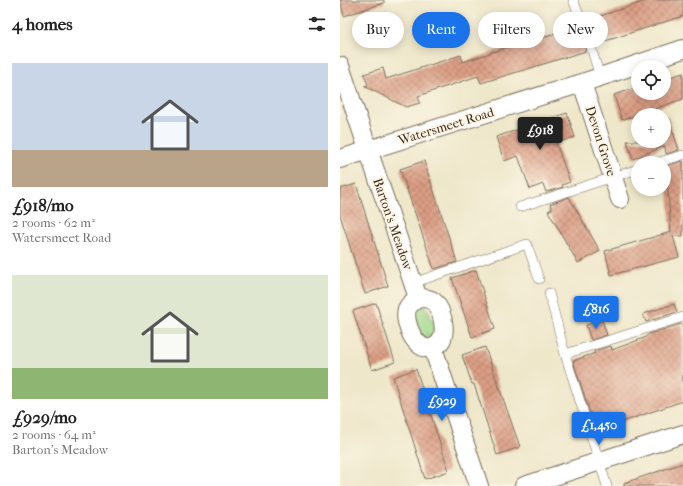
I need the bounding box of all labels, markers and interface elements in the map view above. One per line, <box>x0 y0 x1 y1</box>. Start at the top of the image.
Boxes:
chip: Buy <box>352 12 404 48</box>
chip: Rent <box>412 12 470 48</box>
chip: Filters <box>478 12 545 48</box>
chip: New <box>553 12 608 48</box>
icon: filters <box>306 13 328 35</box>
text: 4 homes <box>12 14 72 34</box>
map controls <box>631 60 671 196</box>
button: locate <box>631 60 671 100</box>
icon: home <box>134 89 206 161</box>
street label: Watersmeet Road <box>395 104 497 148</box>
street label: Devon Grove <box>583 104 620 179</box>
button: + <box>631 108 671 148</box>
pin: £918 <box>516 117 564 151</box>
text: £918 <box>527 122 553 137</box>
button: − <box>631 156 671 196</box>
street label: Barton's Meadow <box>370 176 416 272</box>
text: £918/mo <box>12 195 74 215</box>
text: 2 rooms · 62 m² <box>12 215 95 230</box>
text: Watersmeet Road <box>12 230 111 245</box>
pin: £816 <box>572 296 620 330</box>
icon: home <box>134 301 206 373</box>
text: £816 <box>583 301 609 316</box>
pin: £929 <box>418 388 466 422</box>
text: £929 <box>428 393 457 408</box>
text: £929/mo <box>12 407 77 427</box>
pin: £1,450 <box>566 412 632 446</box>
text: £1,450 <box>581 417 617 432</box>
text: 2 rooms · 64 m² <box>12 427 96 442</box>
text: Barton's Meadow <box>12 442 108 457</box>

